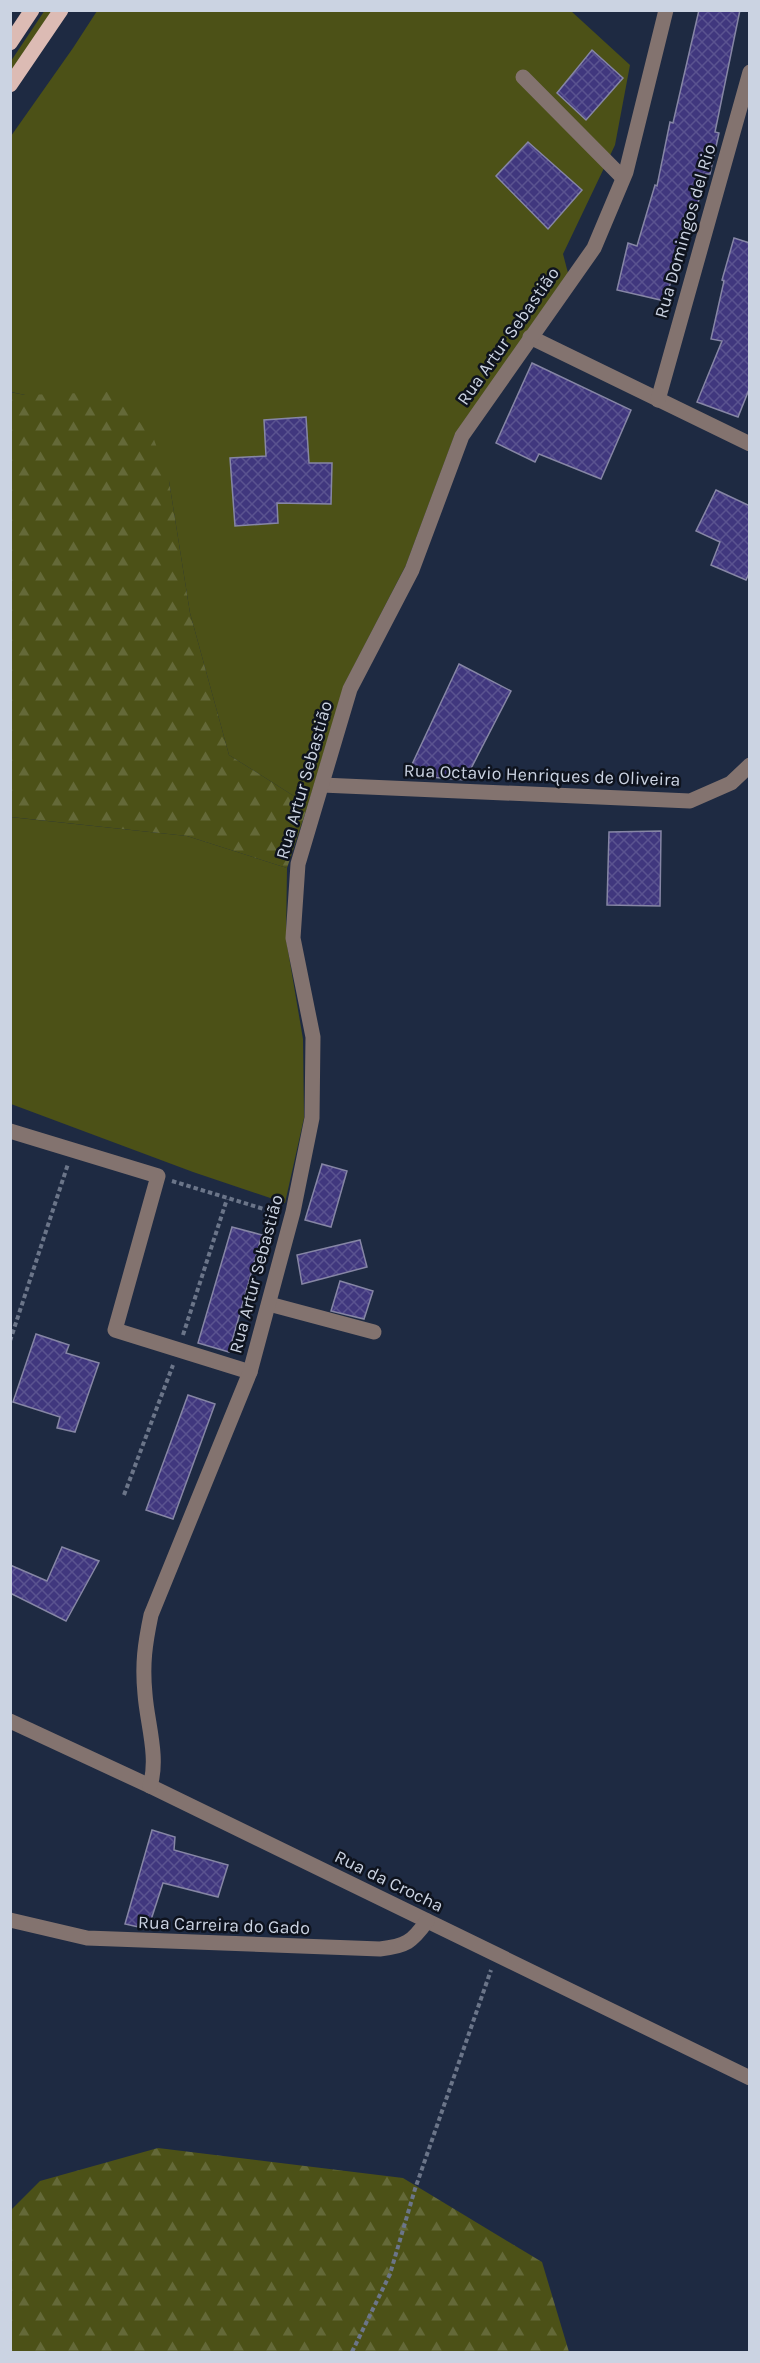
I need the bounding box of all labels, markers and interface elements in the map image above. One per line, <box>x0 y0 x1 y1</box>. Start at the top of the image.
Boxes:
street label: Rua Domingos del Rio <box>650 141 720 321</box>
street label: Rua Artur Sebastião <box>452 263 564 409</box>
street label: Rua Artur Sebastião <box>271 698 337 862</box>
street label: Rua Octavio Henriques de Oliveira <box>403 759 681 791</box>
street label: Rua Artur Sebastião <box>224 1192 288 1356</box>
street label: Rua da Crocha <box>331 1845 447 1917</box>
street label: Rua Carreira do Gado <box>138 1911 310 1939</box>

